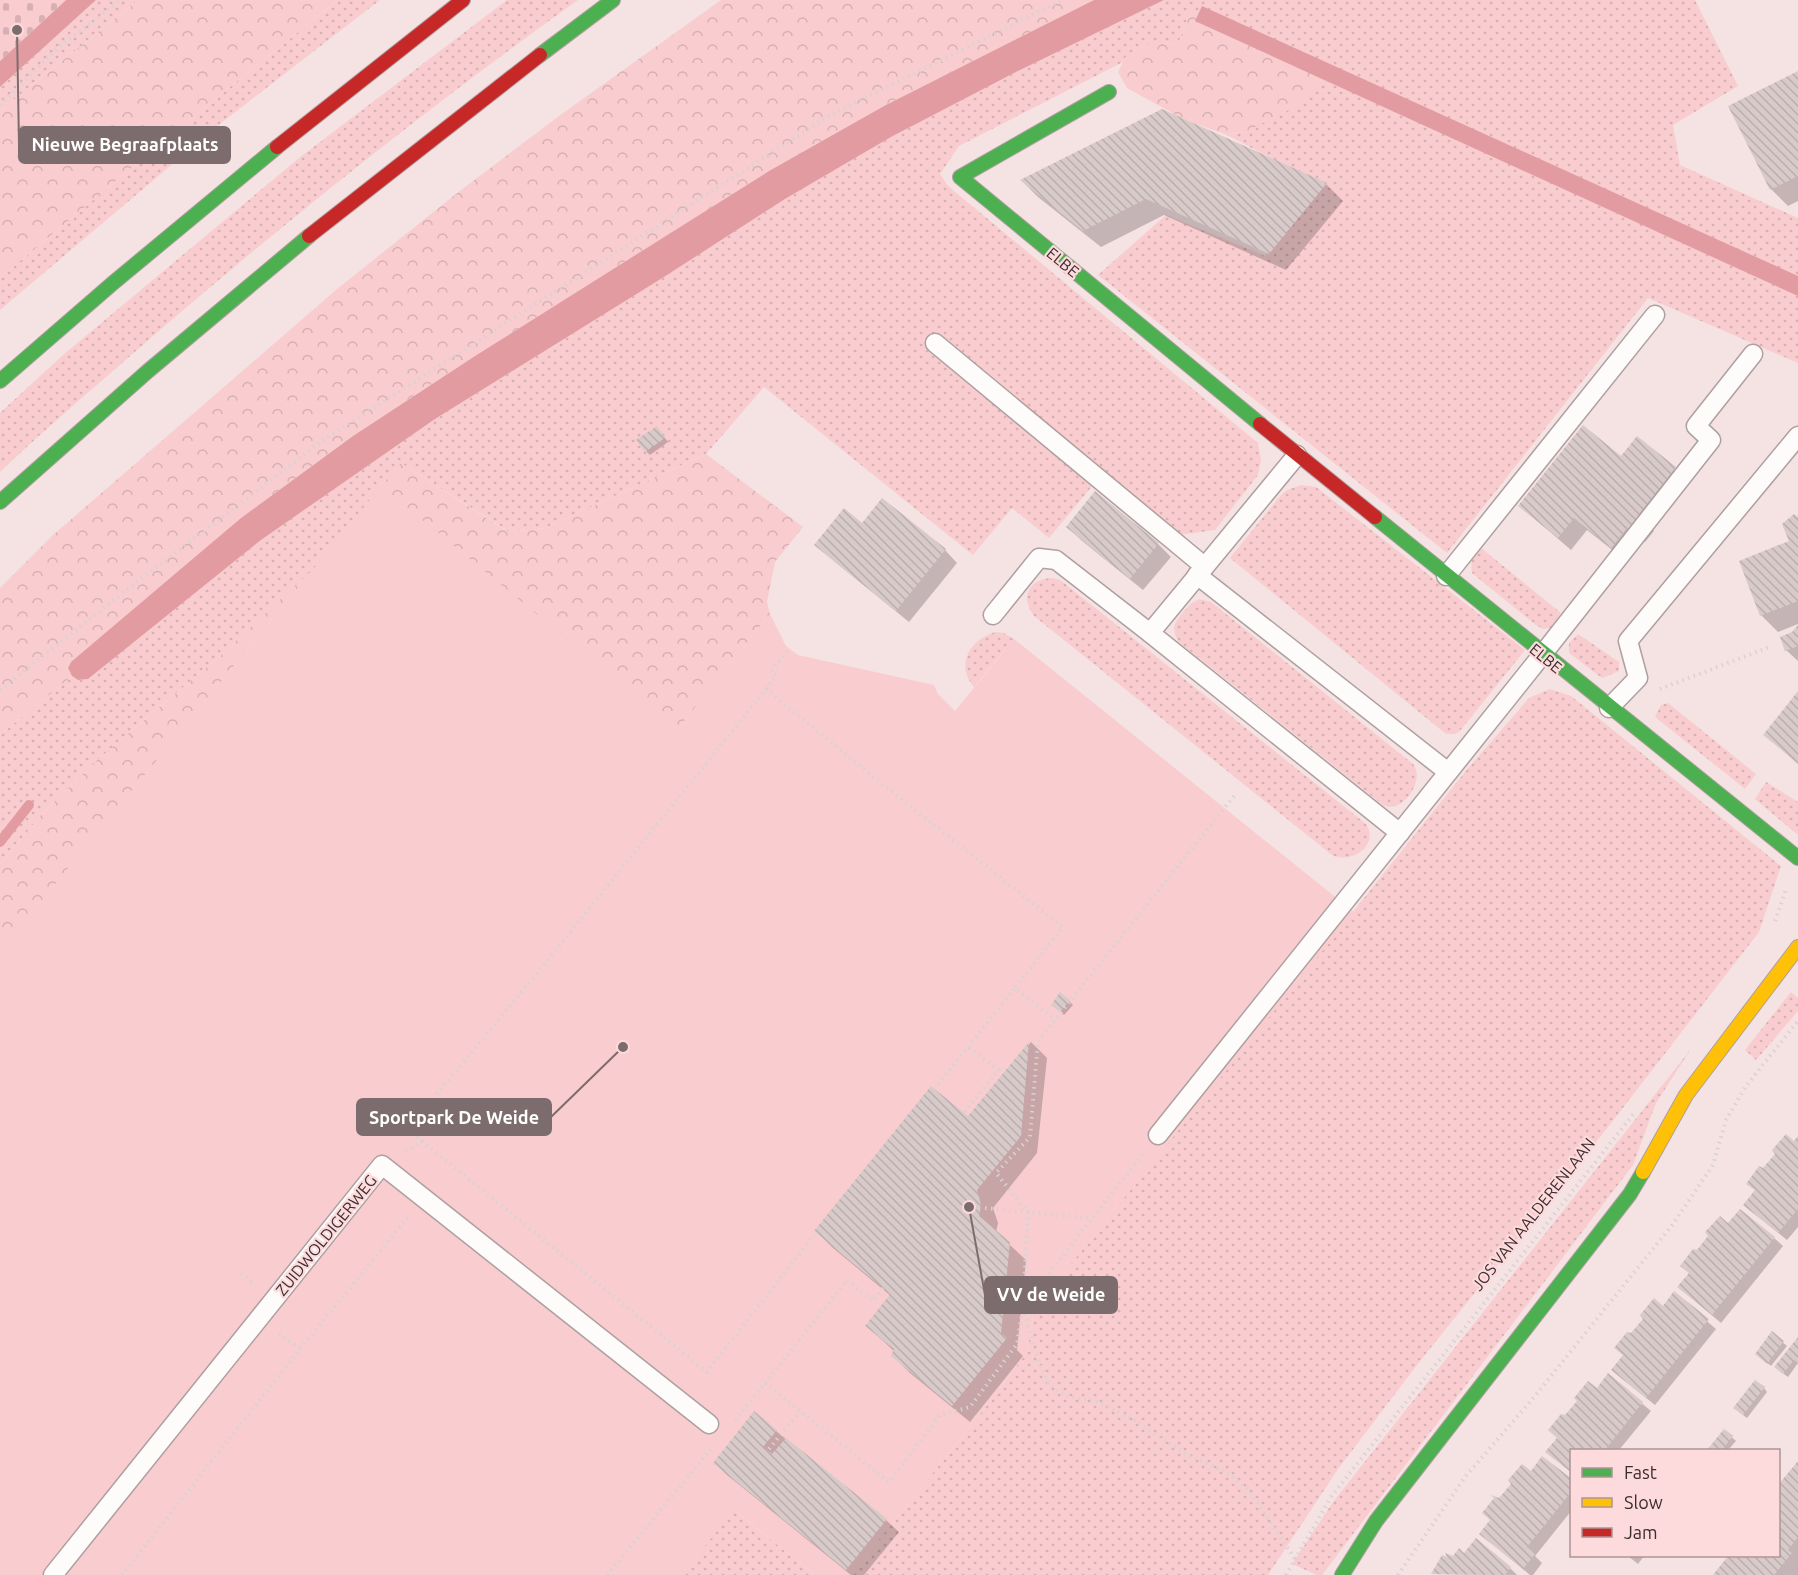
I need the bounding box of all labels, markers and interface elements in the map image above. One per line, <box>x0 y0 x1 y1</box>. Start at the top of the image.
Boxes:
callout: Nieuwe Begraafplaats <box>19 127 230 163</box>
text: Nieuwe Begraafplaats <box>31 134 219 154</box>
street label: ELBE <box>1043 243 1083 281</box>
street label: ELBE <box>1526 640 1566 676</box>
callout: Sportpark De Weide <box>357 1099 551 1135</box>
text: Sportpark De Weide <box>369 1107 539 1127</box>
street label: JOS VAN AALDERENLAAN <box>1468 1134 1598 1294</box>
street label: ZUIDWOLDIGERWEG <box>272 1171 380 1299</box>
callout: VV de Weide <box>985 1277 1117 1313</box>
text: VV de Weide <box>997 1284 1105 1304</box>
legend <box>1570 1449 1780 1557</box>
text: Fast <box>1624 1462 1657 1482</box>
text: Slow <box>1624 1492 1663 1512</box>
text: Jam <box>1624 1522 1658 1542</box>

